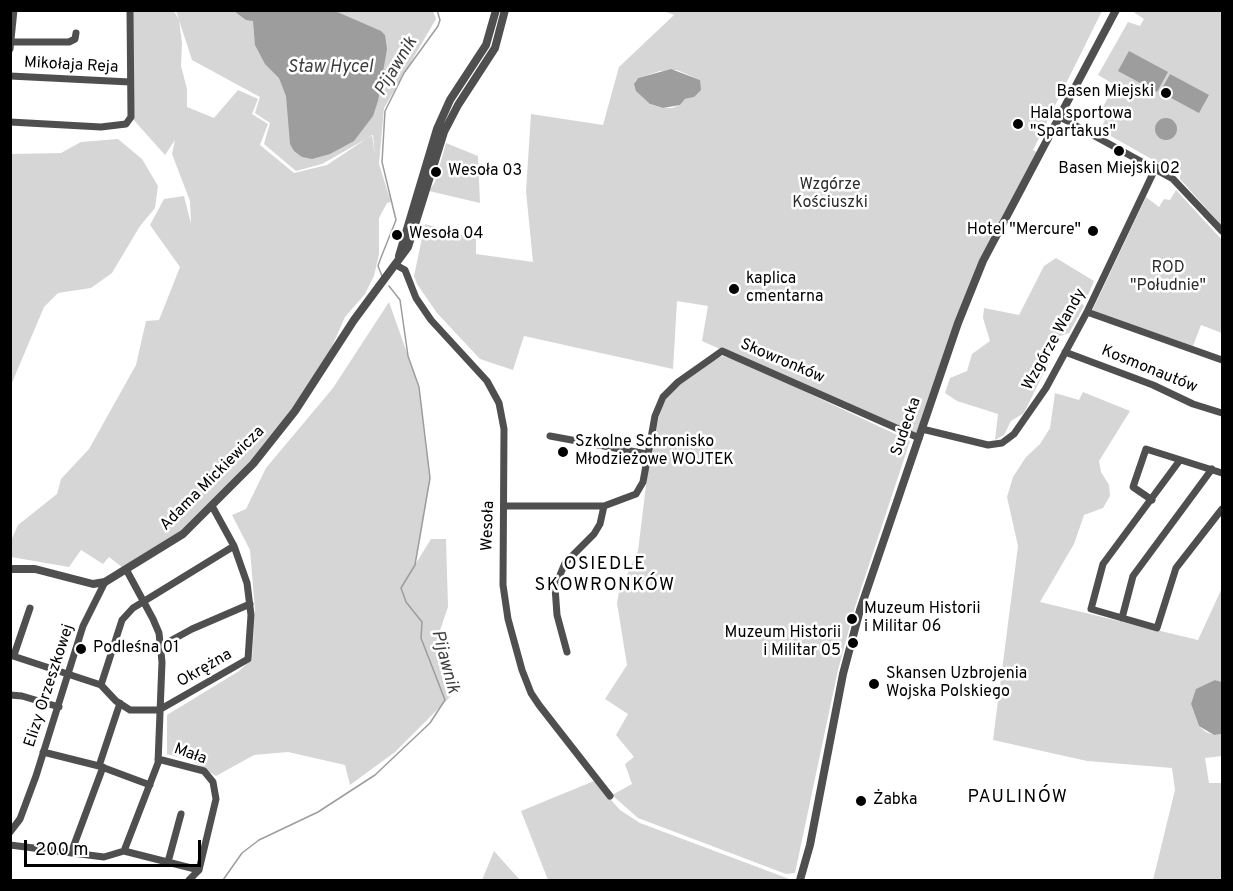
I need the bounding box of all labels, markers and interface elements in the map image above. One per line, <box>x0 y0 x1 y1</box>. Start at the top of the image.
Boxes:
water label: Pijawnik <box>371 34 423 100</box>
street label: Mikołaja Reja <box>23 54 119 78</box>
water label: Staw Hycel <box>287 57 373 79</box>
place label: Basen Miejski <box>1056 83 1154 103</box>
marker: Basen Miejski <box>1159 86 1173 100</box>
place label: Hala sportowa "Spartakus" <box>1030 105 1132 143</box>
marker: Hala sportowa "Spartakus" <box>1011 117 1025 131</box>
marker: Basen Miejski 02 <box>1112 144 1126 158</box>
place label: Basen Miejski 02 <box>1058 160 1180 180</box>
place label: Wesoła 03 <box>448 162 522 182</box>
marker: Wesoła 03 <box>429 165 443 179</box>
park label: Wzgórze Kościuszki <box>792 176 868 214</box>
place label: Hotel "Mercure" <box>967 221 1081 241</box>
marker: Hotel "Mercure" <box>1086 224 1100 238</box>
place label: Wesoła 04 <box>409 225 483 245</box>
marker: Wesoła 04 <box>390 228 404 242</box>
park label: ROD "Południe" <box>1130 259 1206 297</box>
place label: kaplica cmentarna <box>746 270 824 308</box>
marker: kaplica cmentarna <box>727 282 741 296</box>
street label: Wzgórze Wandy <box>1019 286 1091 394</box>
street label: Skowronków <box>737 336 827 388</box>
street label: Kosmonautów <box>1098 342 1200 398</box>
street label: Sudecka <box>888 395 926 459</box>
street label: Adama Mickiewicza <box>157 423 269 535</box>
place label: Szkolne Schronisko Młodzieżowe WOJTEK <box>575 433 734 471</box>
marker: Szkolne Schronisko Młodzieżowe WOJTEK <box>556 445 570 459</box>
street label: Wesoła <box>479 500 499 552</box>
district label: OSIEDLE SKOWRONKÓW <box>534 554 676 596</box>
place label: Muzeum Historii i Militar 06 <box>864 600 980 638</box>
marker: Muzeum Historii i Militar 06 <box>845 612 859 626</box>
street label: Elizy Orzeszkowej <box>21 622 79 750</box>
place label: Muzeum Historii i Militar 05 <box>725 624 841 662</box>
water label: Pijawnik <box>425 628 463 696</box>
marker: Muzeum Historii i Militar 05 <box>846 636 860 650</box>
place label: Podleśna 01 <box>93 639 179 659</box>
marker: Podleśna 01 <box>74 642 88 656</box>
street label: Okrężna <box>174 646 236 692</box>
place label: Skansen Uzbrojenia Wojska Polskiego <box>886 665 1027 703</box>
marker: Skansen Uzbrojenia Wojska Polskiego <box>867 677 881 691</box>
street label: Mała <box>171 740 209 770</box>
district label: PAULINÓW <box>968 787 1068 809</box>
place label: Żabka <box>873 791 917 811</box>
marker: Żabka <box>854 794 868 808</box>
scale bar <box>27 828 204 866</box>
text: 200 m <box>35 839 88 862</box>

